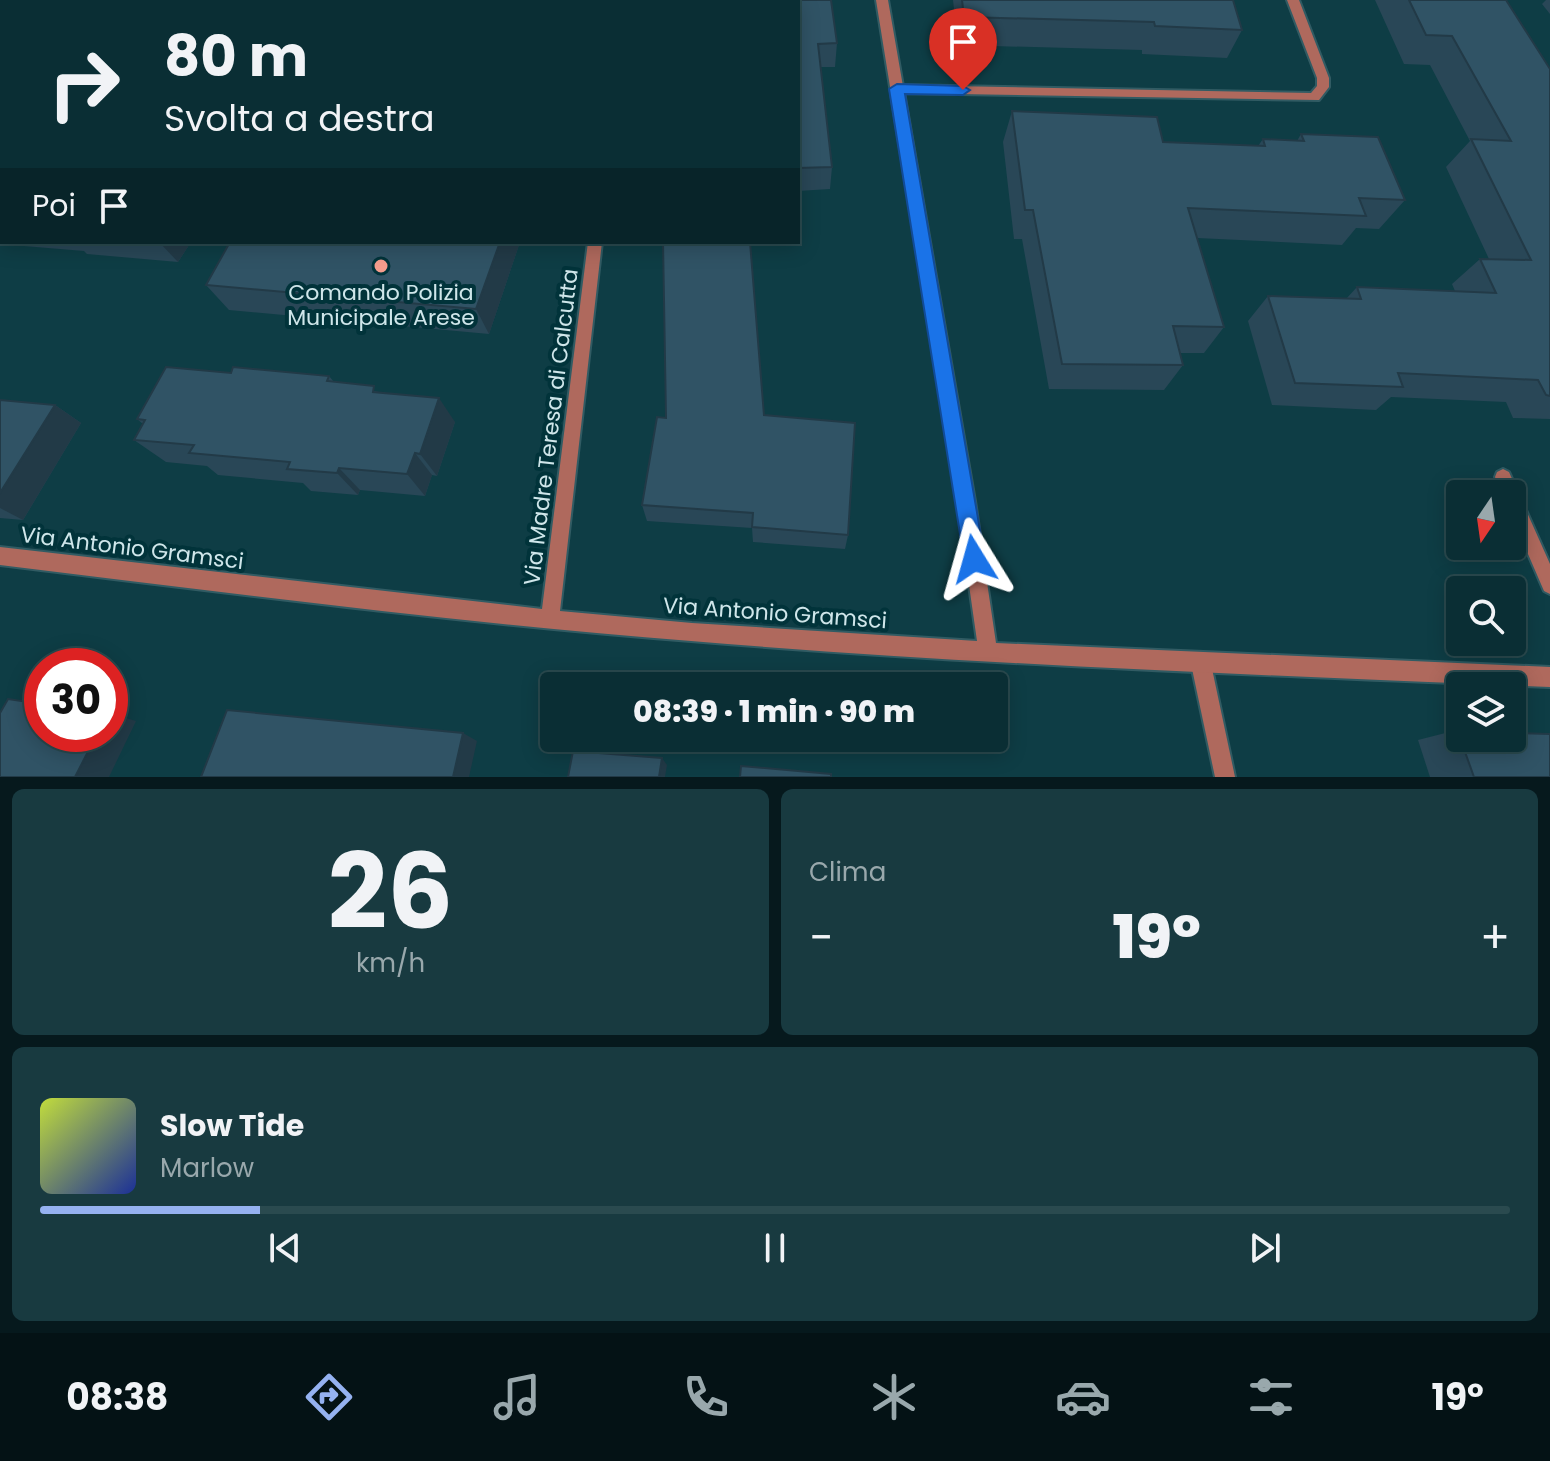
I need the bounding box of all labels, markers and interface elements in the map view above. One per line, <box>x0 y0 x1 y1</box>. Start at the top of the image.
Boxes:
pin <box>929 8 997 90</box>
text: 80 m <box>164 17 308 96</box>
icon: arrive <box>941 20 985 64</box>
icon: right <box>32 32 136 136</box>
text: Svolta a destra <box>164 93 435 144</box>
text: Poi <box>32 184 76 227</box>
icon: arrive <box>92 184 136 228</box>
marker: Comando Polizia Municipale Arese <box>372 257 390 275</box>
street label: Via Madre Teresa di Calcutta <box>516 267 586 587</box>
place label: Comando Polizia Municipale Arese <box>287 277 475 333</box>
north arrow <box>1446 480 1526 560</box>
map controls <box>1446 480 1526 752</box>
position arrow <box>932 517 1016 601</box>
street label: Via Antonio Gramsci <box>19 519 245 577</box>
button: search <box>1446 576 1526 656</box>
street label: Via Antonio Gramsci <box>662 590 888 636</box>
speed limit sign: 30 <box>24 648 128 752</box>
button: layers <box>1446 672 1526 752</box>
text: 08:39 · 1 min · 90 m <box>633 690 915 733</box>
text: 26 <box>328 819 453 964</box>
text: Clima <box>809 854 886 890</box>
text: 19° <box>1112 895 1201 979</box>
text: − <box>809 907 833 968</box>
text: + <box>1480 907 1510 968</box>
text: km/h <box>356 945 425 981</box>
text: Slow Tide <box>160 1104 304 1147</box>
text: Marlow <box>160 1150 254 1186</box>
icon: previous <box>263 1226 307 1270</box>
icon: pause <box>753 1226 797 1270</box>
icon: next <box>1243 1226 1287 1270</box>
icon: directions <box>301 1369 357 1425</box>
icon: music <box>489 1369 545 1425</box>
icon: phone <box>678 1369 734 1425</box>
icon: climate <box>866 1369 922 1425</box>
icon: car <box>1055 1369 1111 1425</box>
icon: filters <box>1243 1369 1299 1425</box>
text: 08:38 <box>66 1372 168 1423</box>
text: 19° <box>1431 1372 1484 1423</box>

